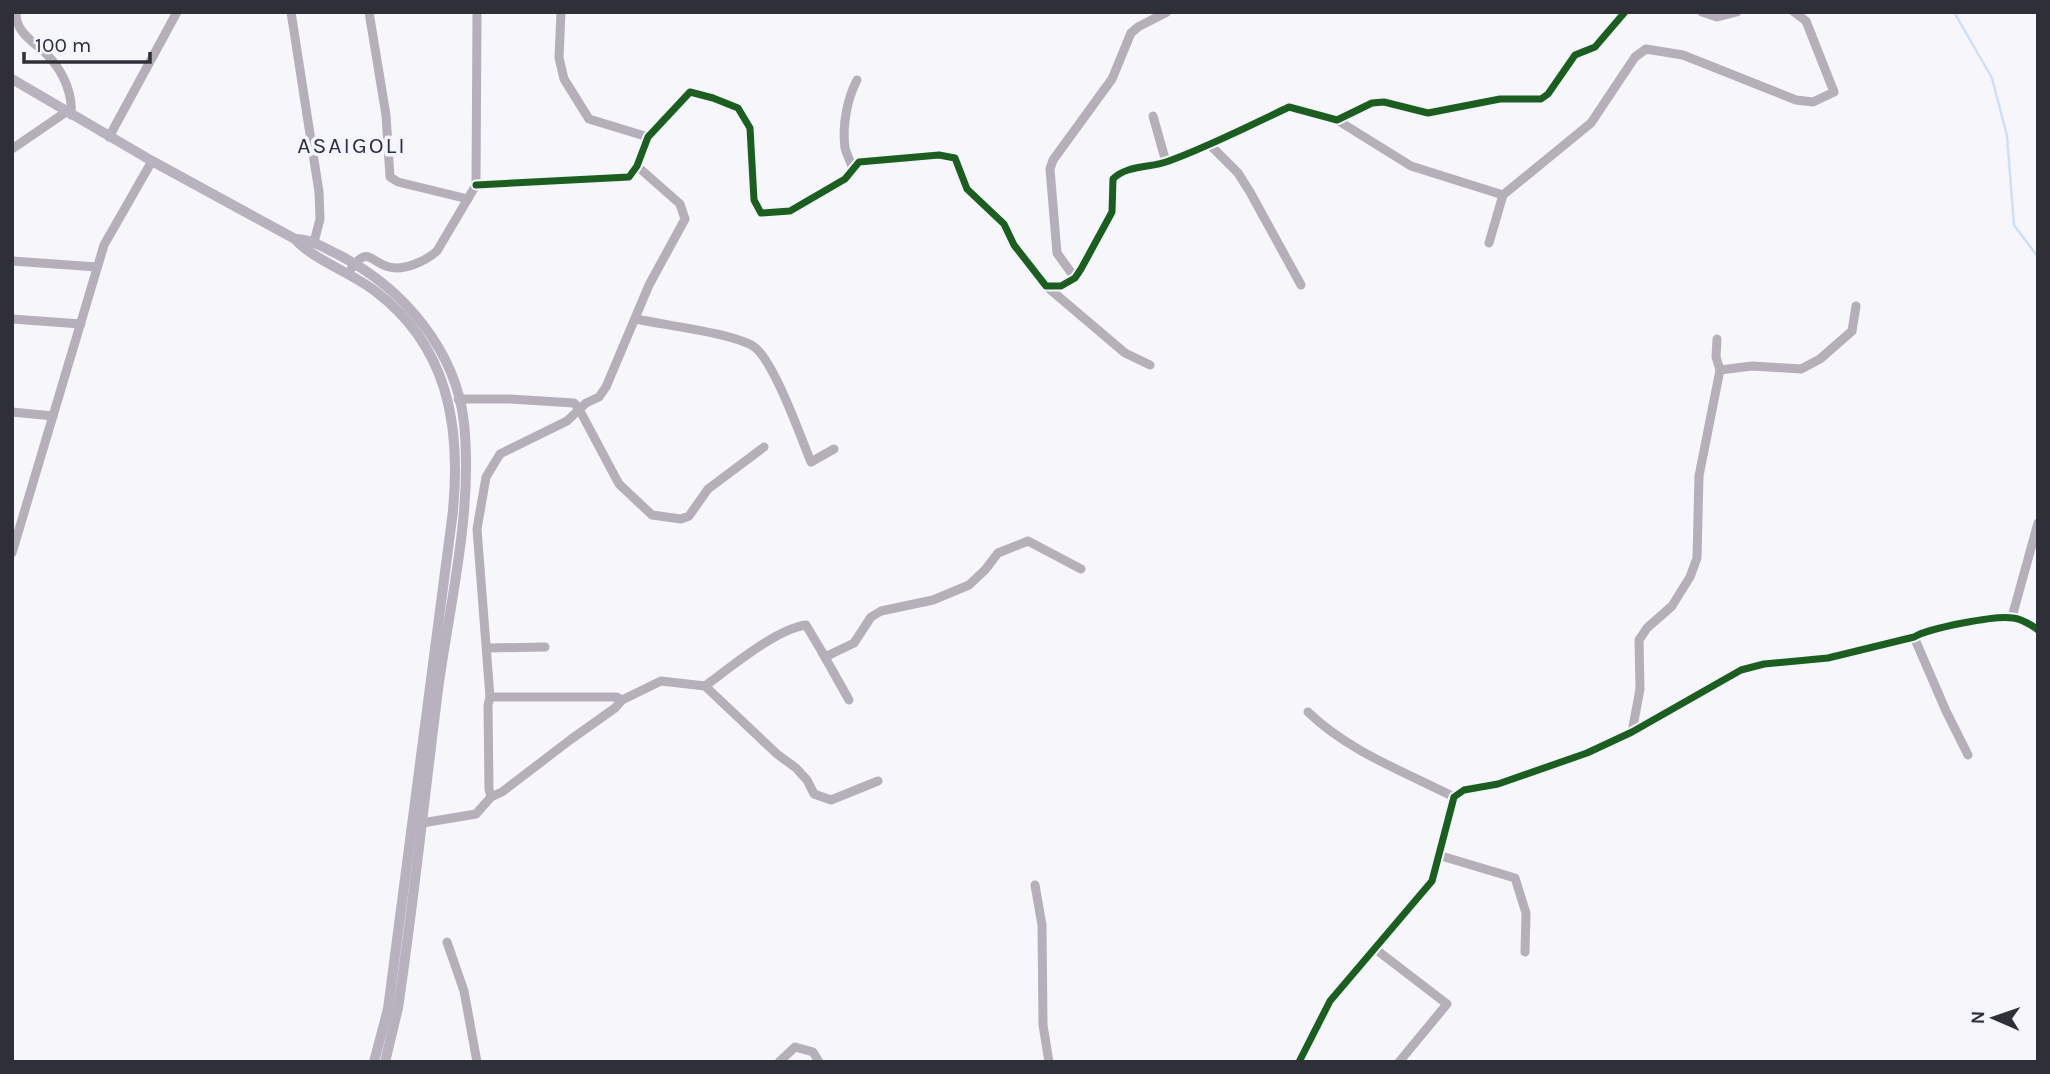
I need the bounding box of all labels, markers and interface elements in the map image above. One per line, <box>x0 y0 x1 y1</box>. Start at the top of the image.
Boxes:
scale bar <box>24 21 150 65</box>
text: 100 m <box>35 33 92 57</box>
district label: ASAIGOLI <box>297 132 407 159</box>
north arrow <box>1959 983 2029 1053</box>
text: N <box>1967 1010 1989 1025</box>

